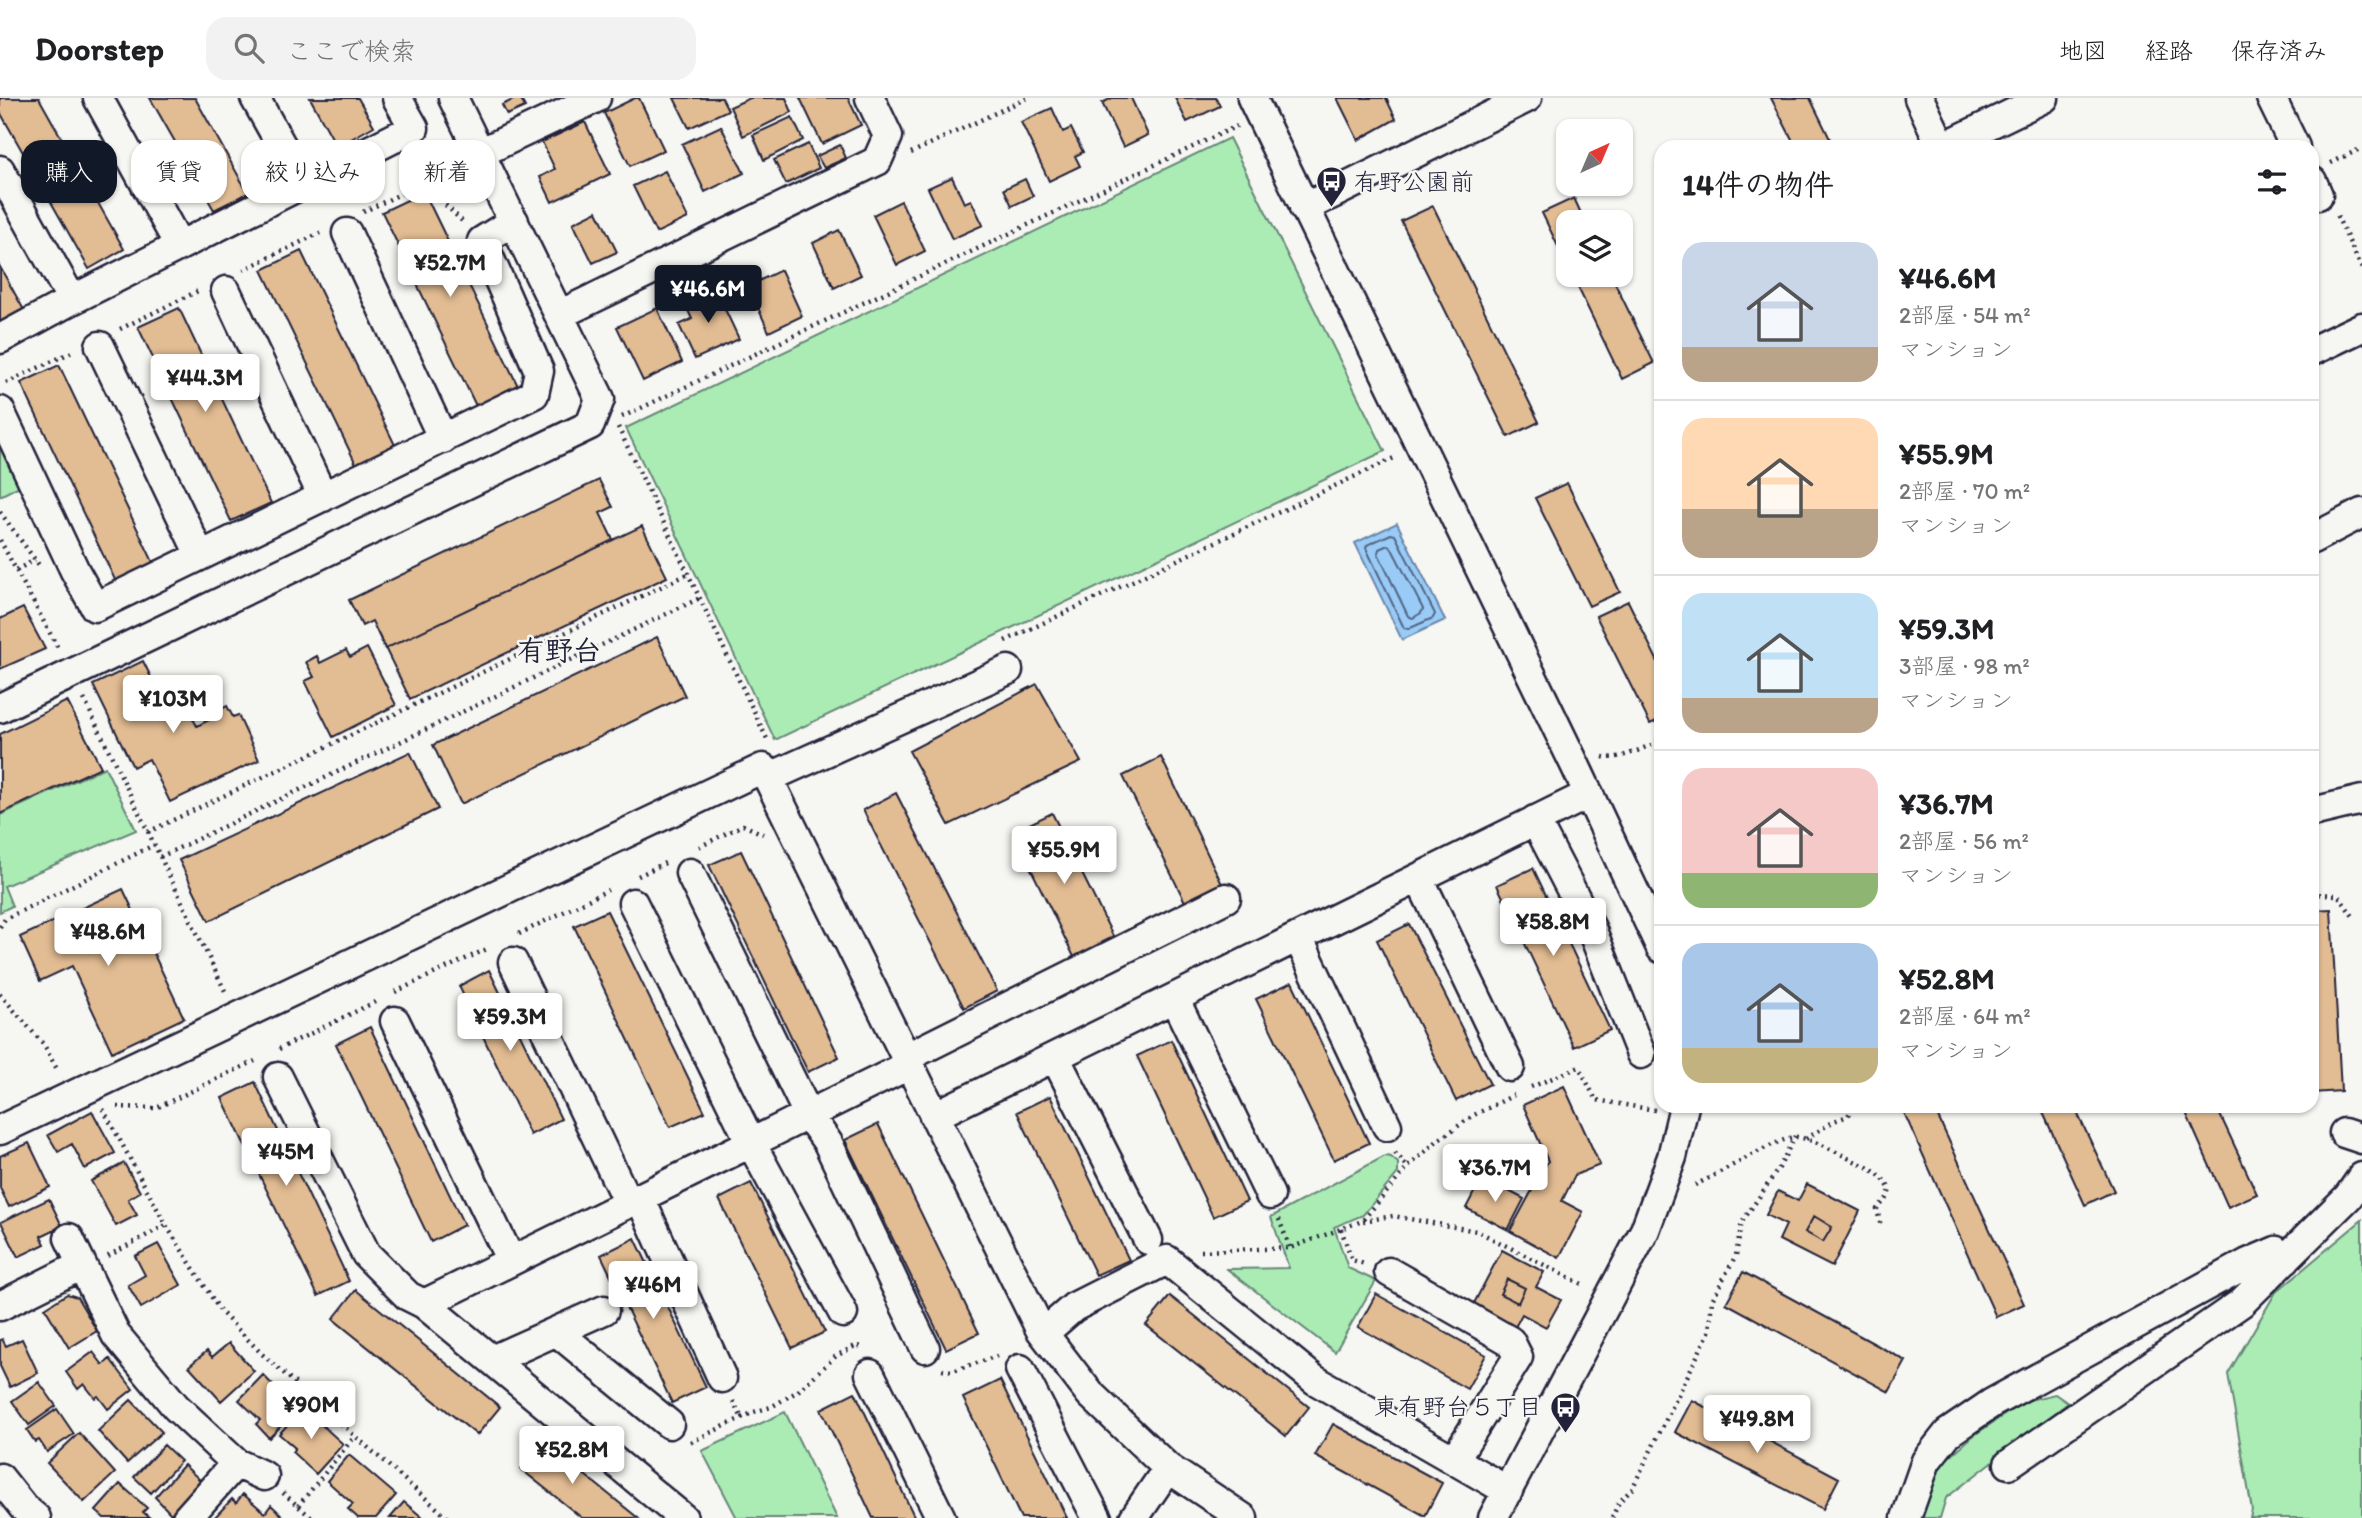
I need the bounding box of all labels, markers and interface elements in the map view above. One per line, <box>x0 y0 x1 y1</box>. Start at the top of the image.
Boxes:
search box <box>206 17 696 80</box>
text: Doorstep <box>35 29 164 68</box>
icon: search <box>230 29 268 67</box>
text: ここで検索 <box>286 35 416 67</box>
text: 地図 <box>2059 36 2107 65</box>
text: 経路 <box>2145 36 2193 65</box>
text: 保存済み <box>2231 36 2327 65</box>
north arrow <box>1556 119 1633 196</box>
map controls <box>1556 119 1633 287</box>
chip: 購入 <box>21 140 117 203</box>
chip: 賃貸 <box>131 140 227 203</box>
chip: 絞り込み <box>241 140 385 203</box>
chip: 新着 <box>399 140 495 203</box>
icon: filters <box>2253 163 2291 201</box>
bus stop icon: 有野公園前 <box>1314 165 1348 209</box>
text: 14件の物件 <box>1682 166 1834 203</box>
place label: 有野公園前 <box>1354 167 1474 196</box>
button: layers <box>1556 210 1633 287</box>
pin: ¥52.7M <box>393 240 507 299</box>
text: ¥52.7M <box>414 248 486 276</box>
text: ¥46.6M <box>1899 259 1997 296</box>
pin: ¥46.6M <box>651 266 765 325</box>
icon: home <box>1738 270 1822 354</box>
text: ¥46.6M <box>671 274 745 302</box>
text: 2部屋 · 54 m² <box>1899 301 2031 329</box>
text: マンション <box>1899 335 2013 363</box>
pin: ¥44.3M <box>148 354 262 414</box>
text: ¥44.3M <box>167 363 243 391</box>
text: ¥55.9M <box>1899 435 1994 472</box>
icon: home <box>1738 446 1822 530</box>
text: 2部屋 · 70 m² <box>1899 477 2030 505</box>
text: マンション <box>1899 511 2013 539</box>
text: ¥59.3M <box>1899 610 1995 647</box>
icon: home <box>1738 621 1822 705</box>
district label: 有野台 <box>517 633 601 667</box>
text: 3部屋 · 98 m² <box>1899 652 2030 680</box>
pin: ¥103M <box>124 676 222 735</box>
text: ¥103M <box>139 684 207 712</box>
text: マンション <box>1899 686 2013 714</box>
text: ¥36.7M <box>1899 785 1994 822</box>
icon: home <box>1738 796 1822 880</box>
pin: ¥55.9M <box>1007 826 1121 886</box>
text: 2部屋 · 56 m² <box>1899 827 2029 855</box>
text: ¥55.9M <box>1028 835 1100 863</box>
text: マンション <box>1899 861 2013 889</box>
pin: ¥58.8M <box>1496 898 1610 958</box>
text: ¥58.8M <box>1516 907 1590 935</box>
pin: ¥48.6M <box>51 908 165 968</box>
text: ¥48.6M <box>70 917 146 945</box>
text: ¥52.8M <box>1899 960 1995 997</box>
icon: home <box>1738 971 1822 1055</box>
pin: ¥59.3M <box>453 993 567 1053</box>
text: ¥59.3M <box>473 1002 547 1030</box>
text: 2部屋 · 64 m² <box>1899 1002 2031 1030</box>
text: マンション <box>1899 1036 2013 1064</box>
pin: ¥45M <box>245 1128 327 1188</box>
text: ¥45M <box>258 1137 314 1165</box>
pin: ¥36.7M <box>1438 1144 1552 1204</box>
text: ¥36.7M <box>1459 1153 1531 1181</box>
pin: ¥46M <box>612 1262 694 1321</box>
text: ¥46M <box>625 1270 681 1298</box>
pin: ¥90M <box>270 1382 352 1441</box>
text: ¥90M <box>282 1390 340 1418</box>
bus stop icon: 東有野台５丁目 <box>1548 1390 1582 1434</box>
place label: 東有野台５丁目 <box>1374 1392 1542 1421</box>
pin: ¥49.8M <box>1700 1396 1814 1455</box>
text: ¥49.8M <box>1719 1404 1795 1432</box>
pin: ¥52.8M <box>515 1426 629 1486</box>
text: ¥52.8M <box>535 1435 609 1463</box>

